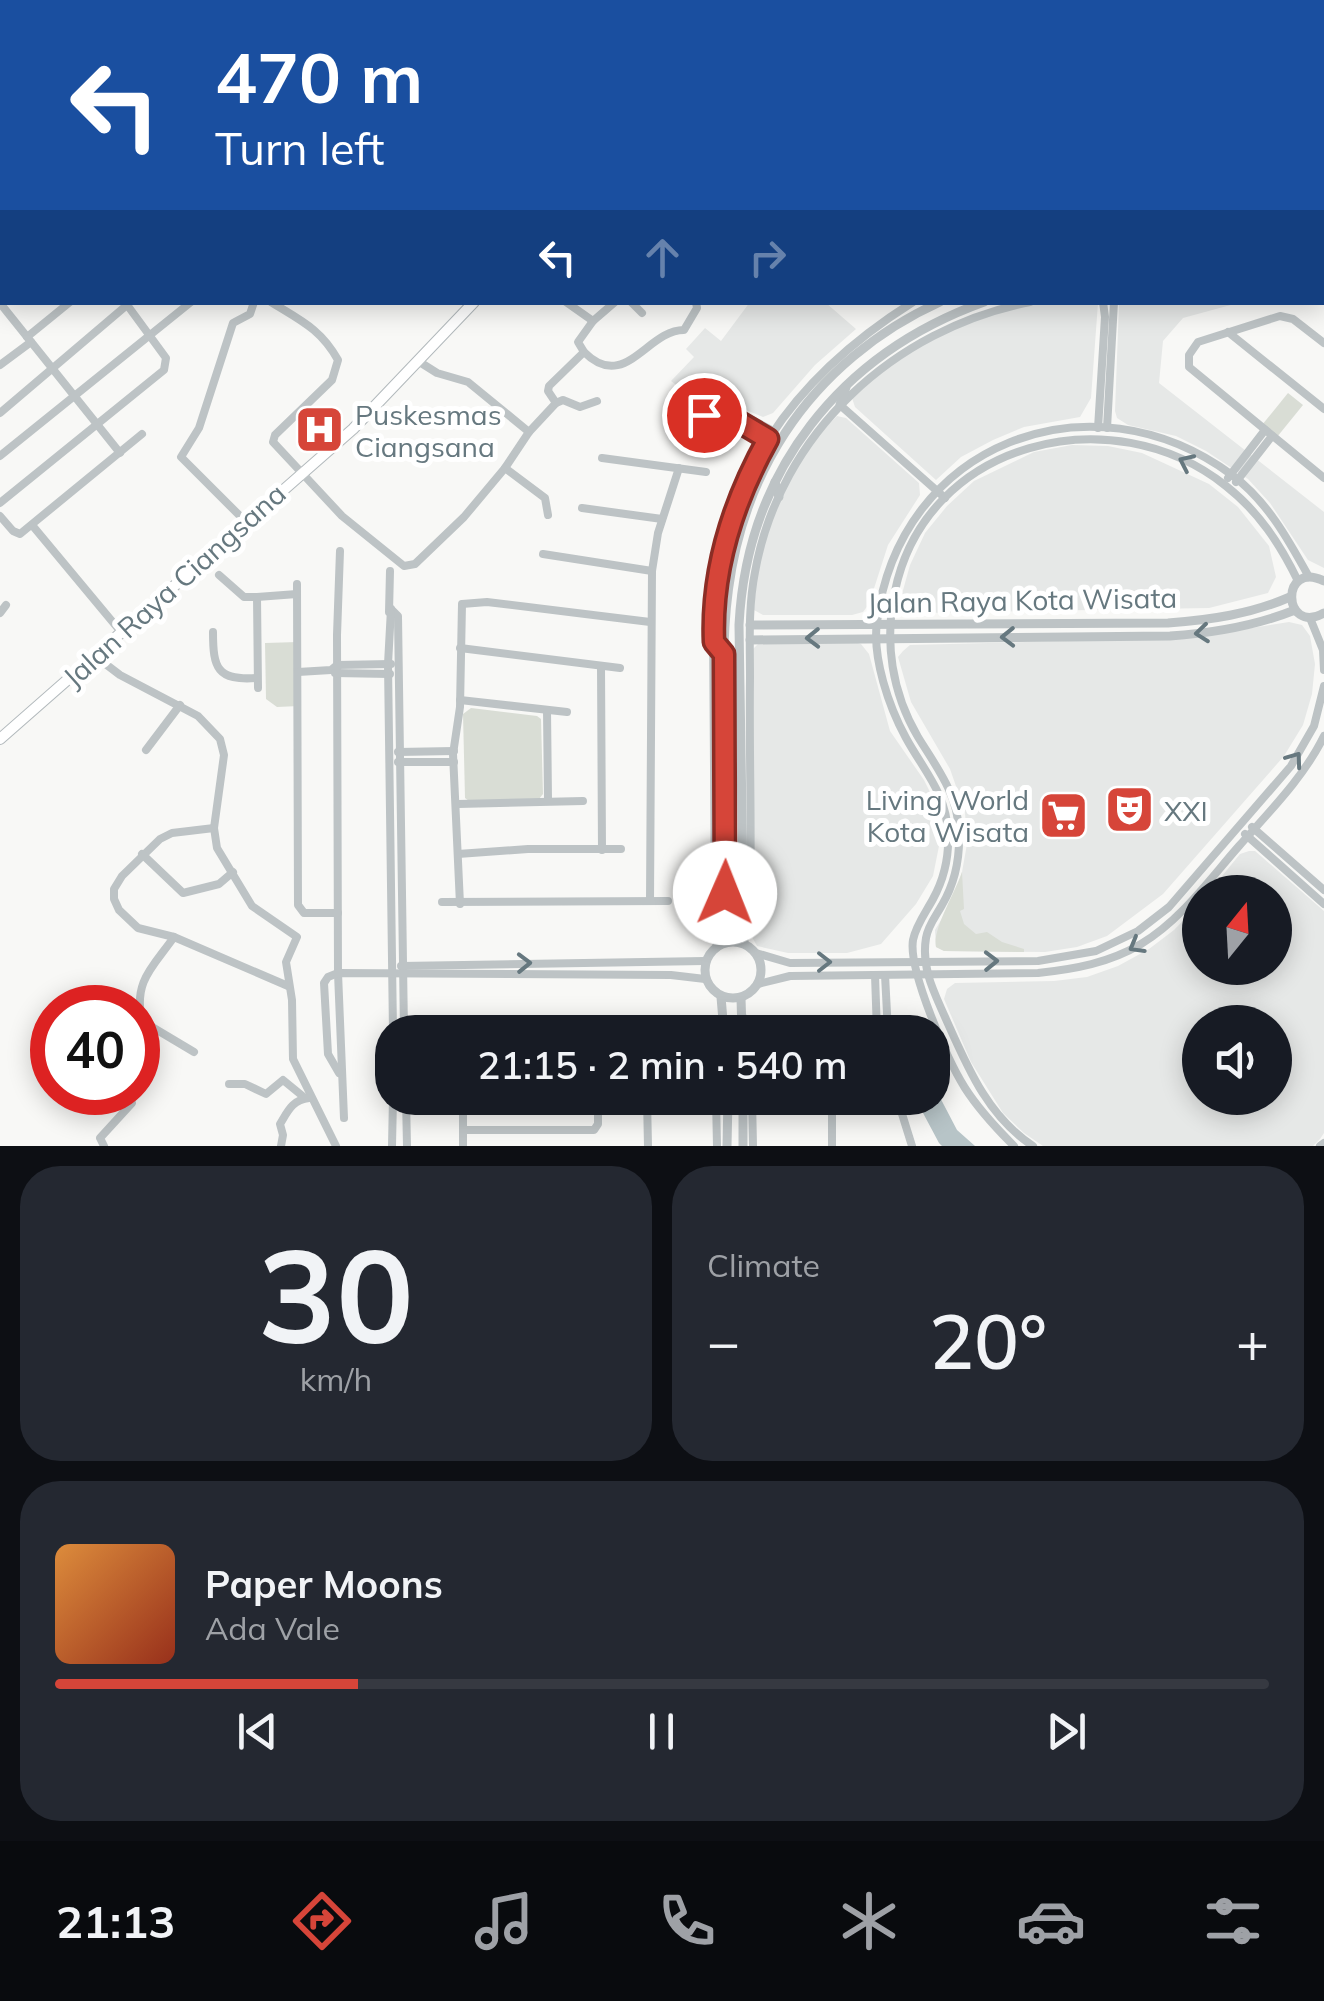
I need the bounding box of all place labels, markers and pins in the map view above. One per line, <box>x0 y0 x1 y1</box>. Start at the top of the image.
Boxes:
pin <box>662 373 747 458</box>
place label: Puskesmas Ciangsana <box>355 397 502 464</box>
hospital icon: Puskesmas Ciangsana <box>294 404 346 456</box>
place label: Living World Kota Wisata <box>866 782 1029 849</box>
theatre icon: XXI <box>1103 784 1155 836</box>
supermarket icon: Living World Kota Wisata <box>1038 789 1090 841</box>
place label: XXI <box>1164 793 1208 828</box>

